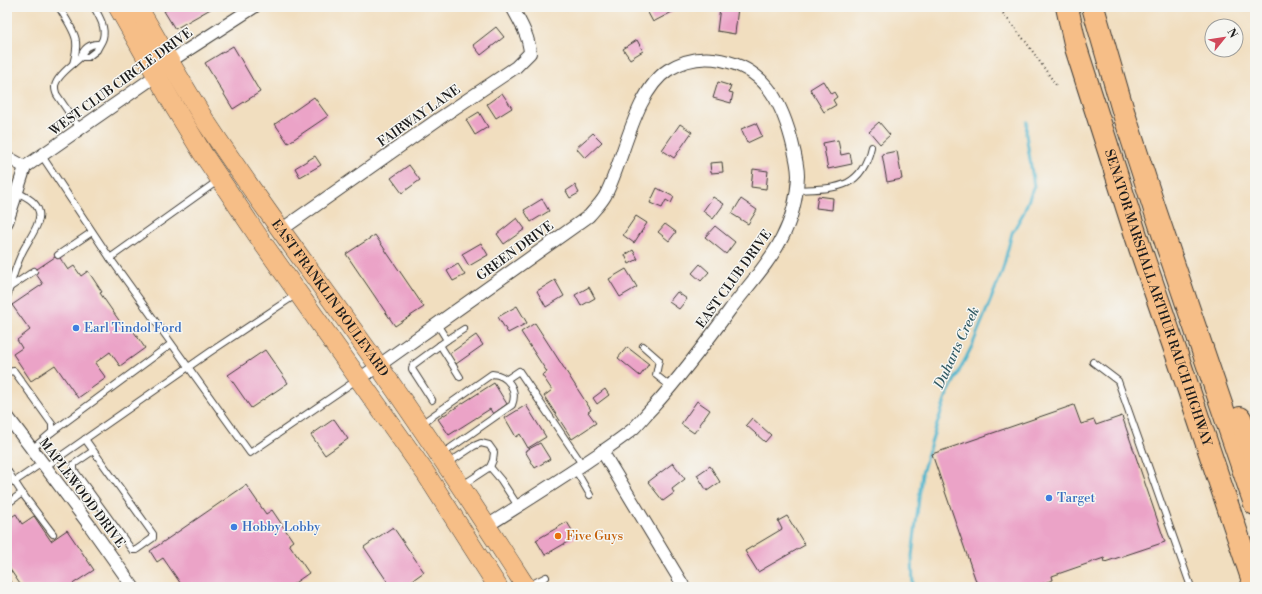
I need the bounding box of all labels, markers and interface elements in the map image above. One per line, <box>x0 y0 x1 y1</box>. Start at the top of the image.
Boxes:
north arrow <box>1204 18 1244 58</box>
street label: WEST CLUB CIRCLE DRIVE <box>46 25 196 140</box>
text: N <box>1224 26 1240 41</box>
street label: FAIRWAY LANE <box>375 82 463 150</box>
street label: SENATOR MARSHALL ARTHUR RAUCH HIGHWAY <box>1101 147 1216 450</box>
street label: EAST FRANKLIN BOULEVARD <box>268 216 392 380</box>
street label: GREEN DRIVE <box>473 218 557 284</box>
street label: EAST CLUB DRIVE <box>693 227 775 331</box>
water label: Duharts Creek <box>930 304 984 393</box>
place label: Earl Tindol Ford <box>84 320 182 336</box>
marker: Earl Tindol Ford <box>71 323 81 333</box>
street label: MAPLEWOOD DRIVE <box>36 435 128 551</box>
place label: Target <box>1057 490 1096 506</box>
marker: Target <box>1044 493 1054 503</box>
place label: Hobby Lobby <box>242 519 321 535</box>
marker: Hobby Lobby <box>229 522 239 532</box>
place label: Five Guys <box>566 528 624 544</box>
marker: Five Guys <box>553 531 563 541</box>

